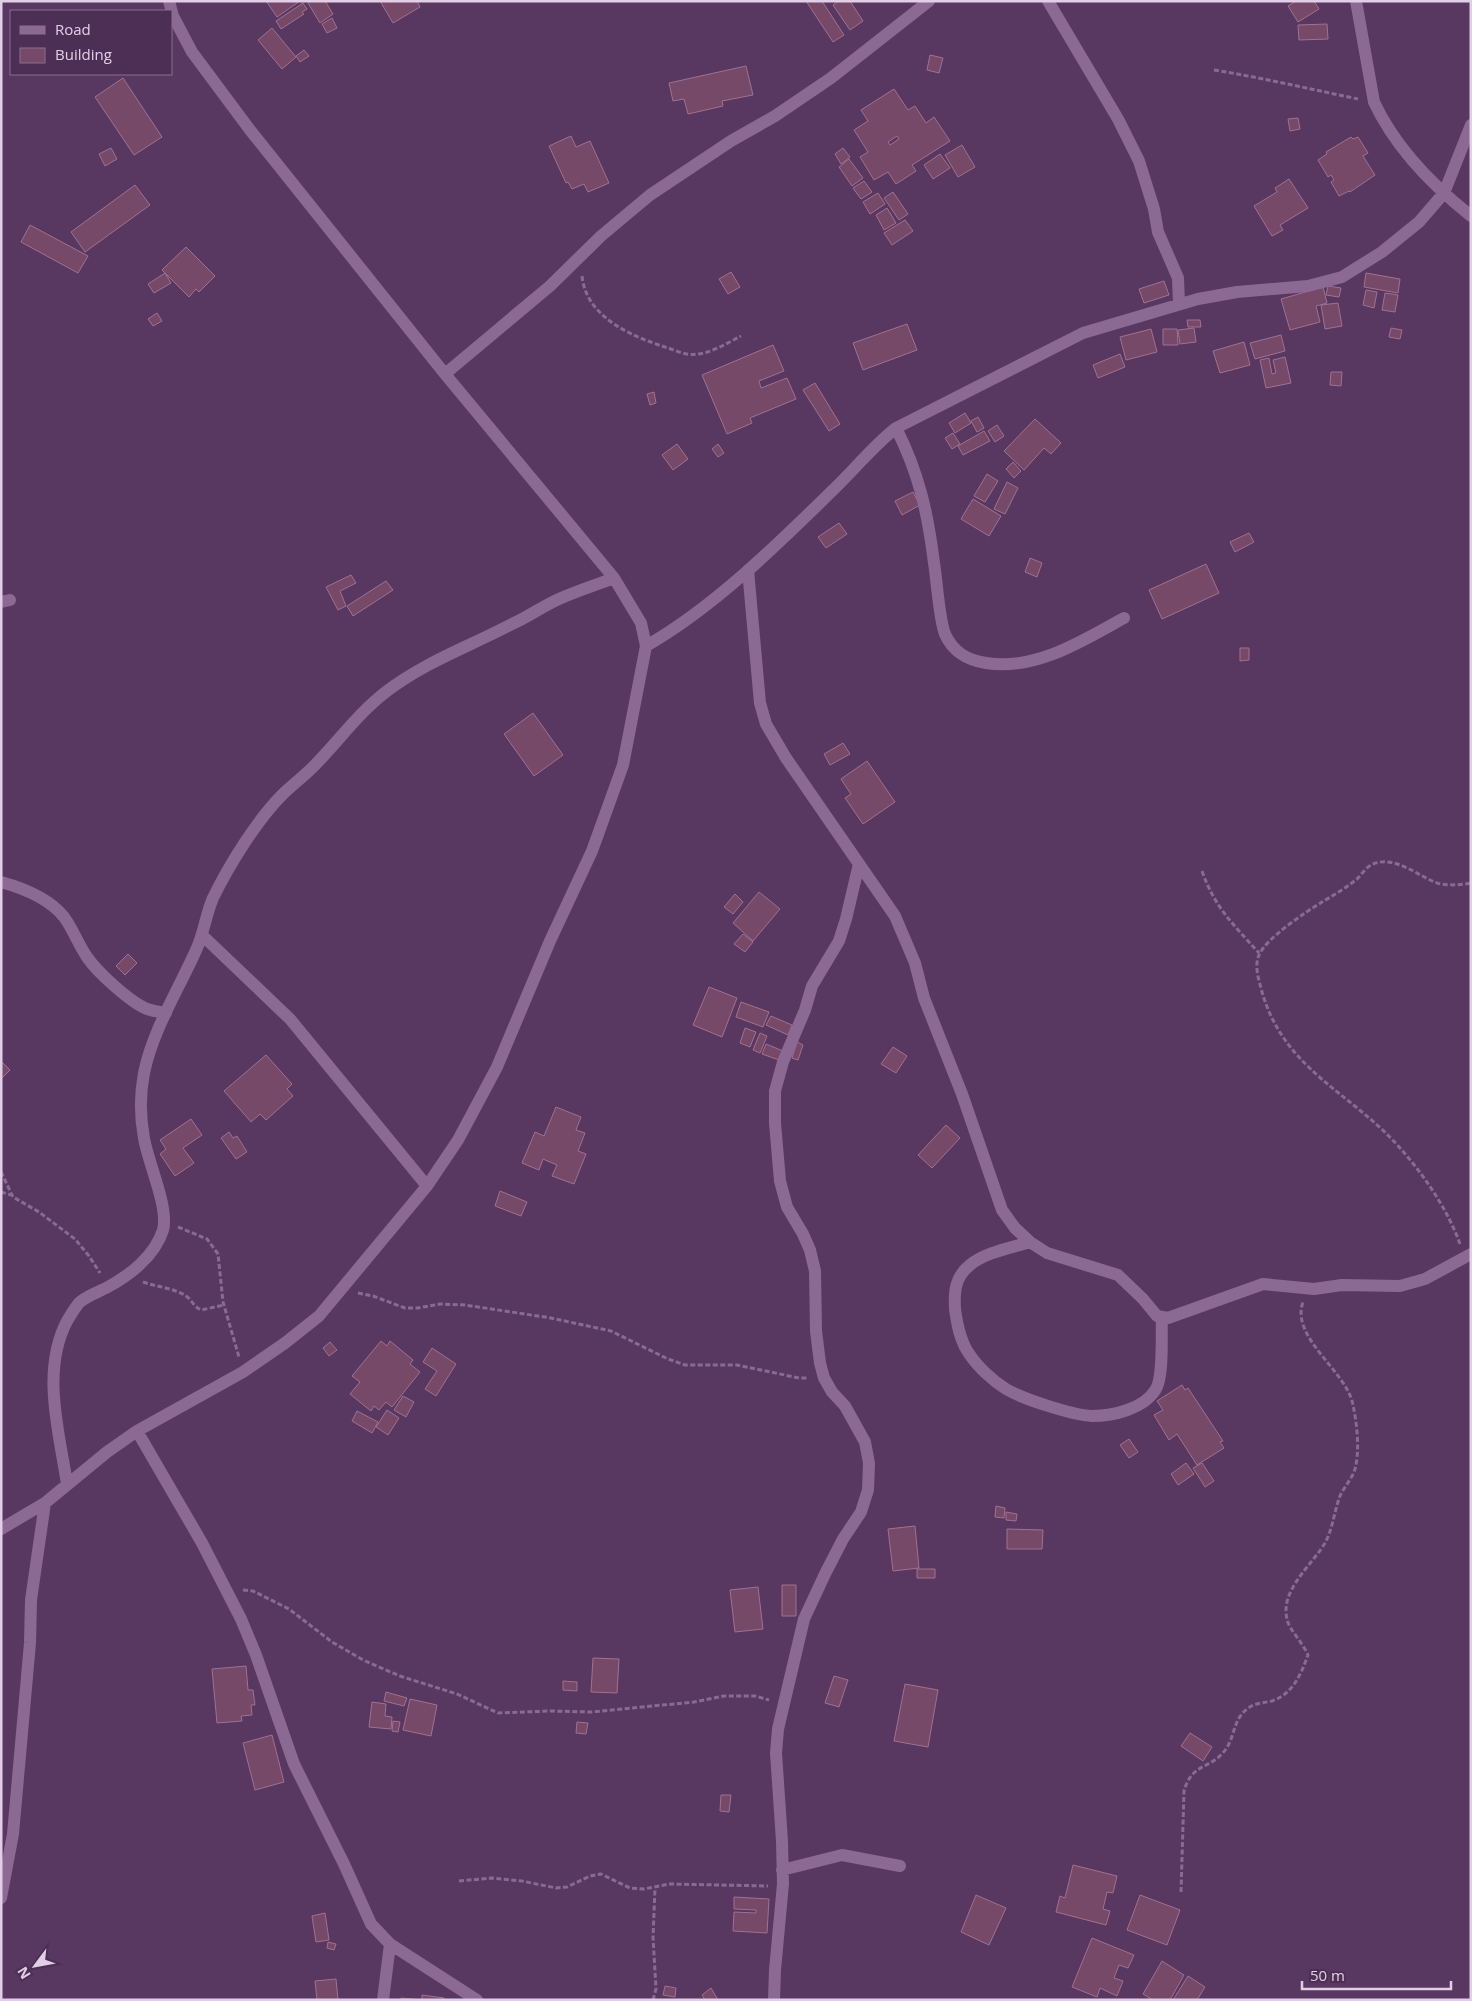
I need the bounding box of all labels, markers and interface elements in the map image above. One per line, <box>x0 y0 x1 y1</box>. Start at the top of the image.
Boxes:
legend <box>10 10 172 75</box>
text: Road <box>55 19 91 39</box>
text: Building <box>55 44 112 64</box>
north arrow <box>10 1941 60 1991</box>
scale bar <box>1302 1958 1451 1990</box>
text: N <box>12 1963 35 1983</box>
text: 50 m <box>1310 1965 1345 1985</box>

